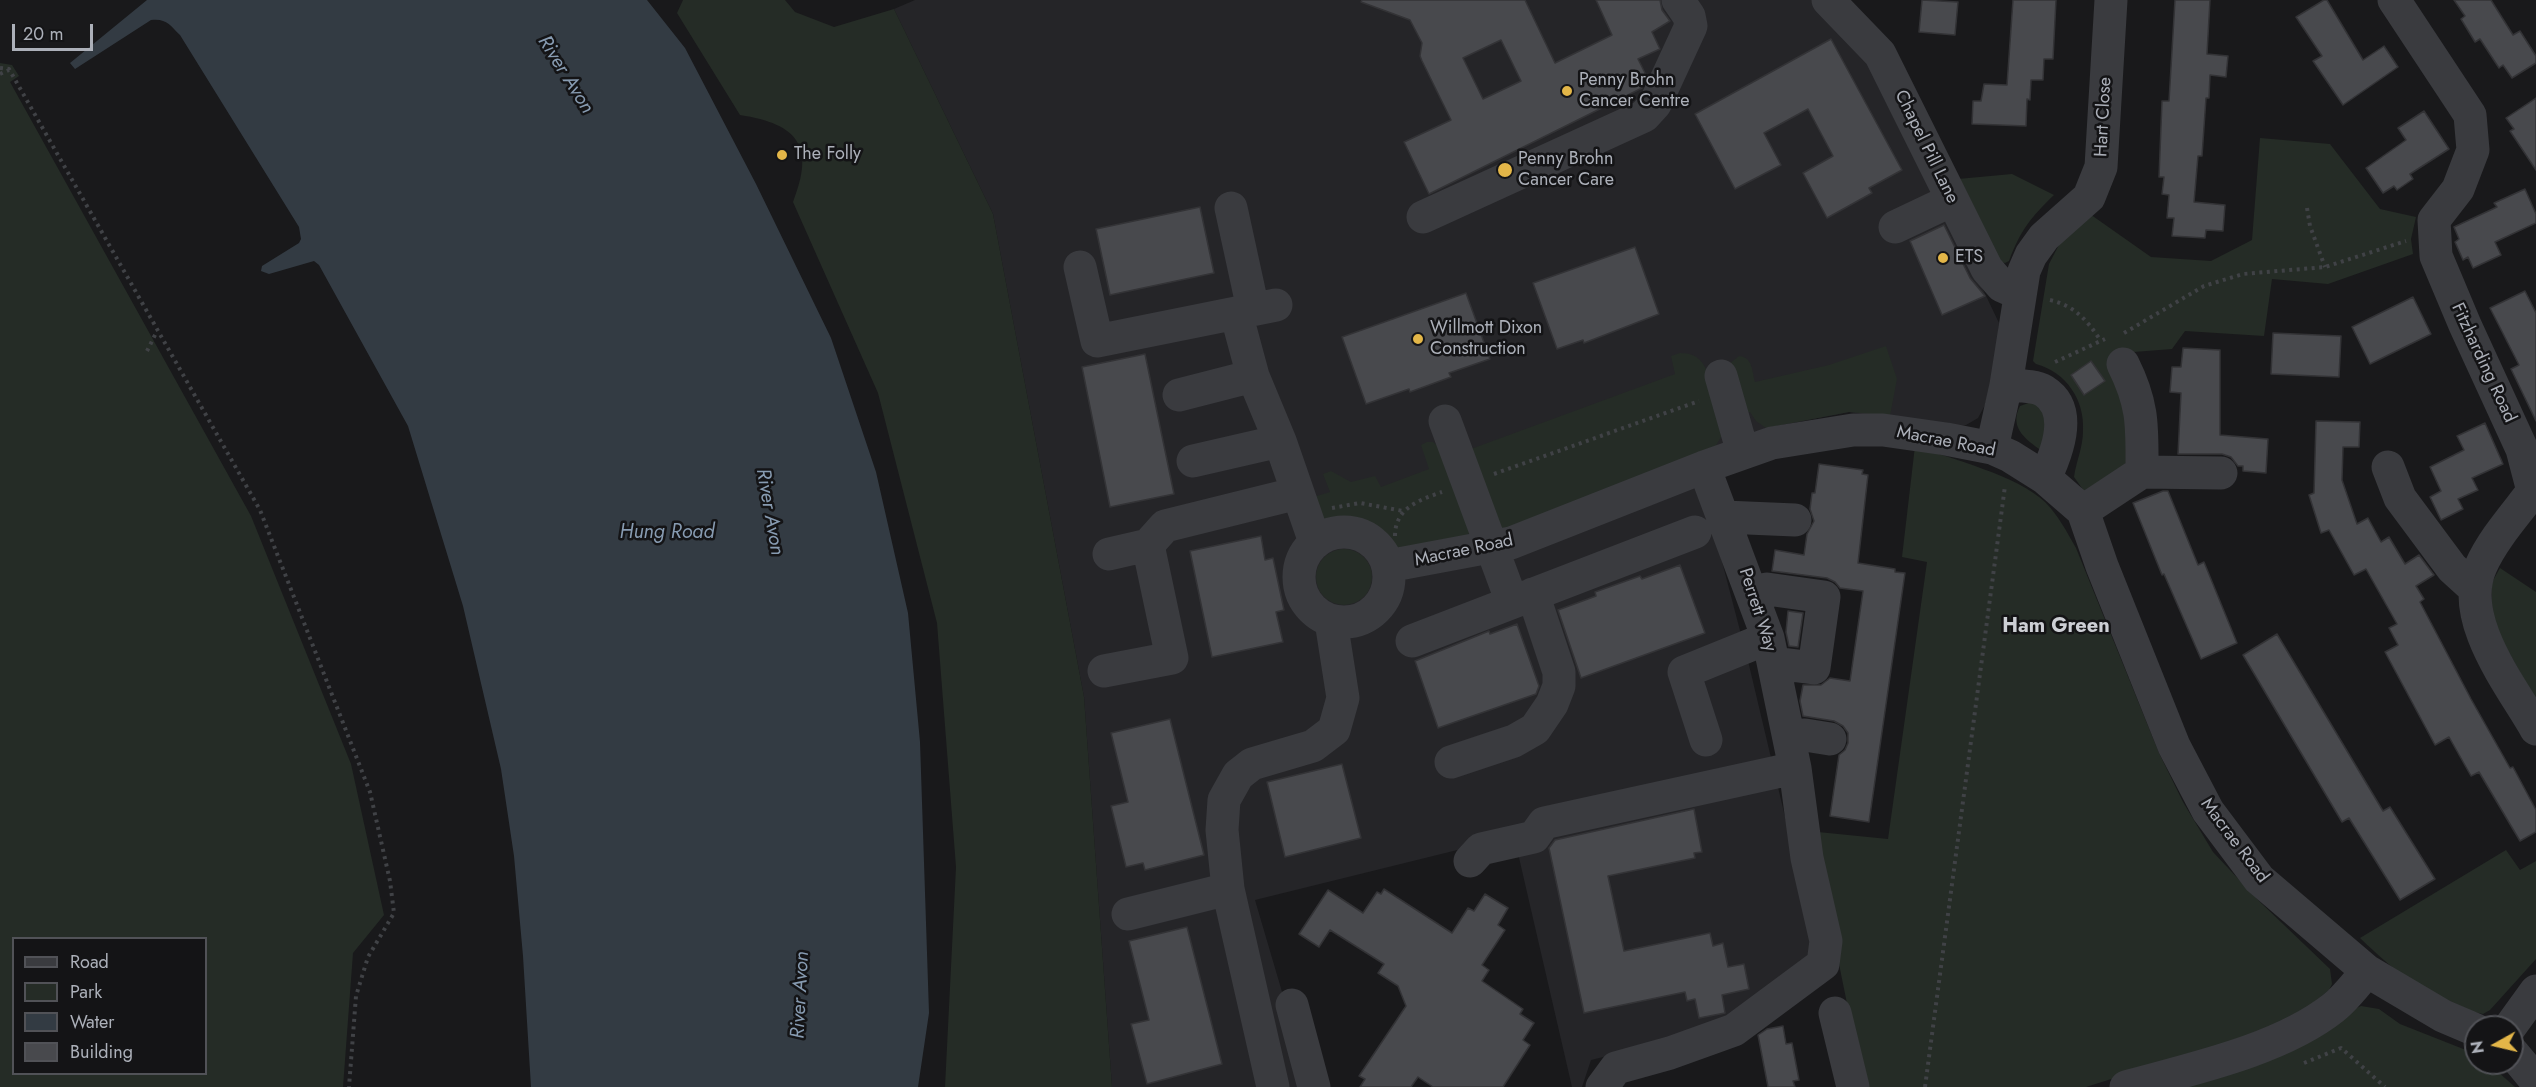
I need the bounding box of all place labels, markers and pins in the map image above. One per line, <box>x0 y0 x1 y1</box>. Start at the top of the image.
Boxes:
place label: Penny Brohn Cancer Centre <box>1579 70 1689 112</box>
marker: Penny Brohn Cancer Centre <box>1560 84 1574 98</box>
place label: The Folly <box>794 144 861 166</box>
marker: The Folly <box>775 148 789 162</box>
place label: Penny Brohn Cancer Care <box>1518 149 1614 192</box>
marker: Penny Brohn Cancer Care <box>1496 161 1514 179</box>
place label: ETS <box>1955 247 1983 269</box>
marker: ETS <box>1936 251 1950 265</box>
place label: Willmott Dixon Construction <box>1430 318 1542 360</box>
marker: Willmott Dixon Construction <box>1411 332 1425 346</box>

